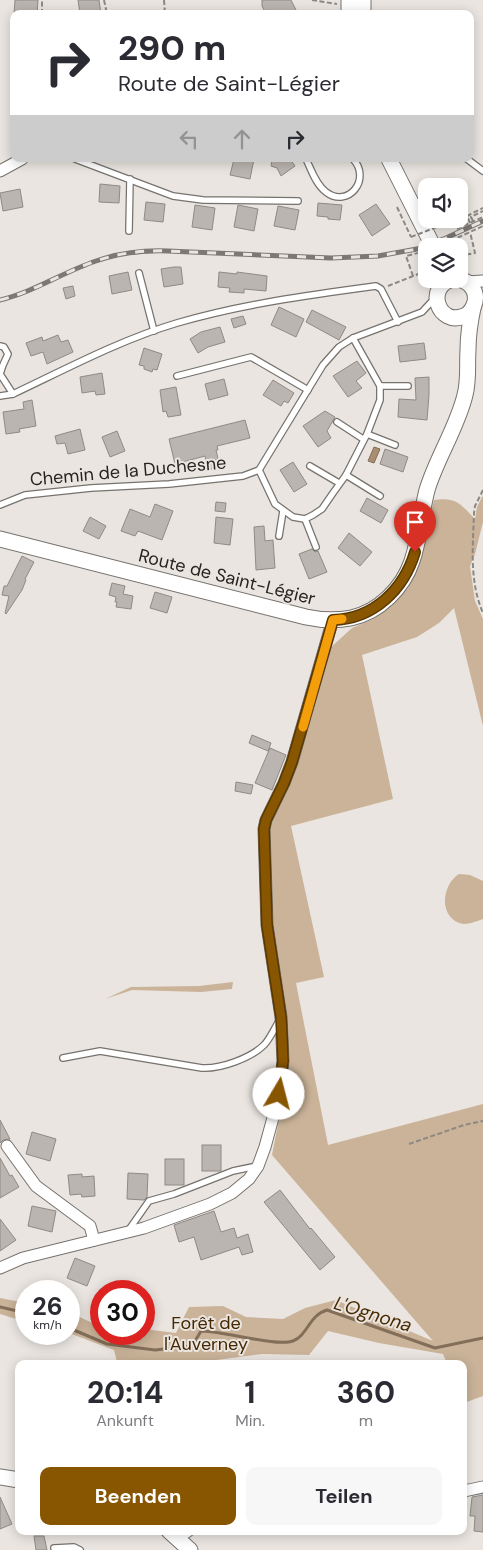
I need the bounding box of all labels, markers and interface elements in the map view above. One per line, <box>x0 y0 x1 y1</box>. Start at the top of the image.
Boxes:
text: 290 m <box>118 25 226 71</box>
icon: right <box>35 30 100 95</box>
text: Route de Saint-Légier <box>118 69 340 98</box>
icon: left <box>175 125 203 153</box>
icon: ahead <box>228 125 256 153</box>
icon: right <box>281 125 309 153</box>
map controls <box>418 178 468 288</box>
button: sound <box>418 178 468 228</box>
button: layers <box>418 238 468 288</box>
street label: Chemin de la Duchesne <box>29 450 227 492</box>
pin <box>394 501 436 552</box>
icon: arrive <box>401 508 429 536</box>
street label: Route de Saint-Légier <box>136 543 318 611</box>
position arrow <box>252 1067 304 1119</box>
speed limit sign: 30 <box>90 1280 155 1345</box>
text: 26 <box>32 1290 63 1323</box>
water label: L'Ognona <box>331 1290 415 1338</box>
park label: Forêt de l'Auverney <box>164 1311 248 1356</box>
text: km/h <box>33 1317 62 1333</box>
text: 20:14 <box>87 1373 163 1412</box>
text: 1 <box>245 1373 256 1412</box>
text: 360 <box>337 1373 395 1412</box>
text: Ankunft <box>96 1410 154 1431</box>
text: Min. <box>235 1410 265 1431</box>
text: m <box>359 1410 373 1431</box>
button: Beenden <box>40 1467 236 1525</box>
button: Teilen <box>246 1467 442 1525</box>

